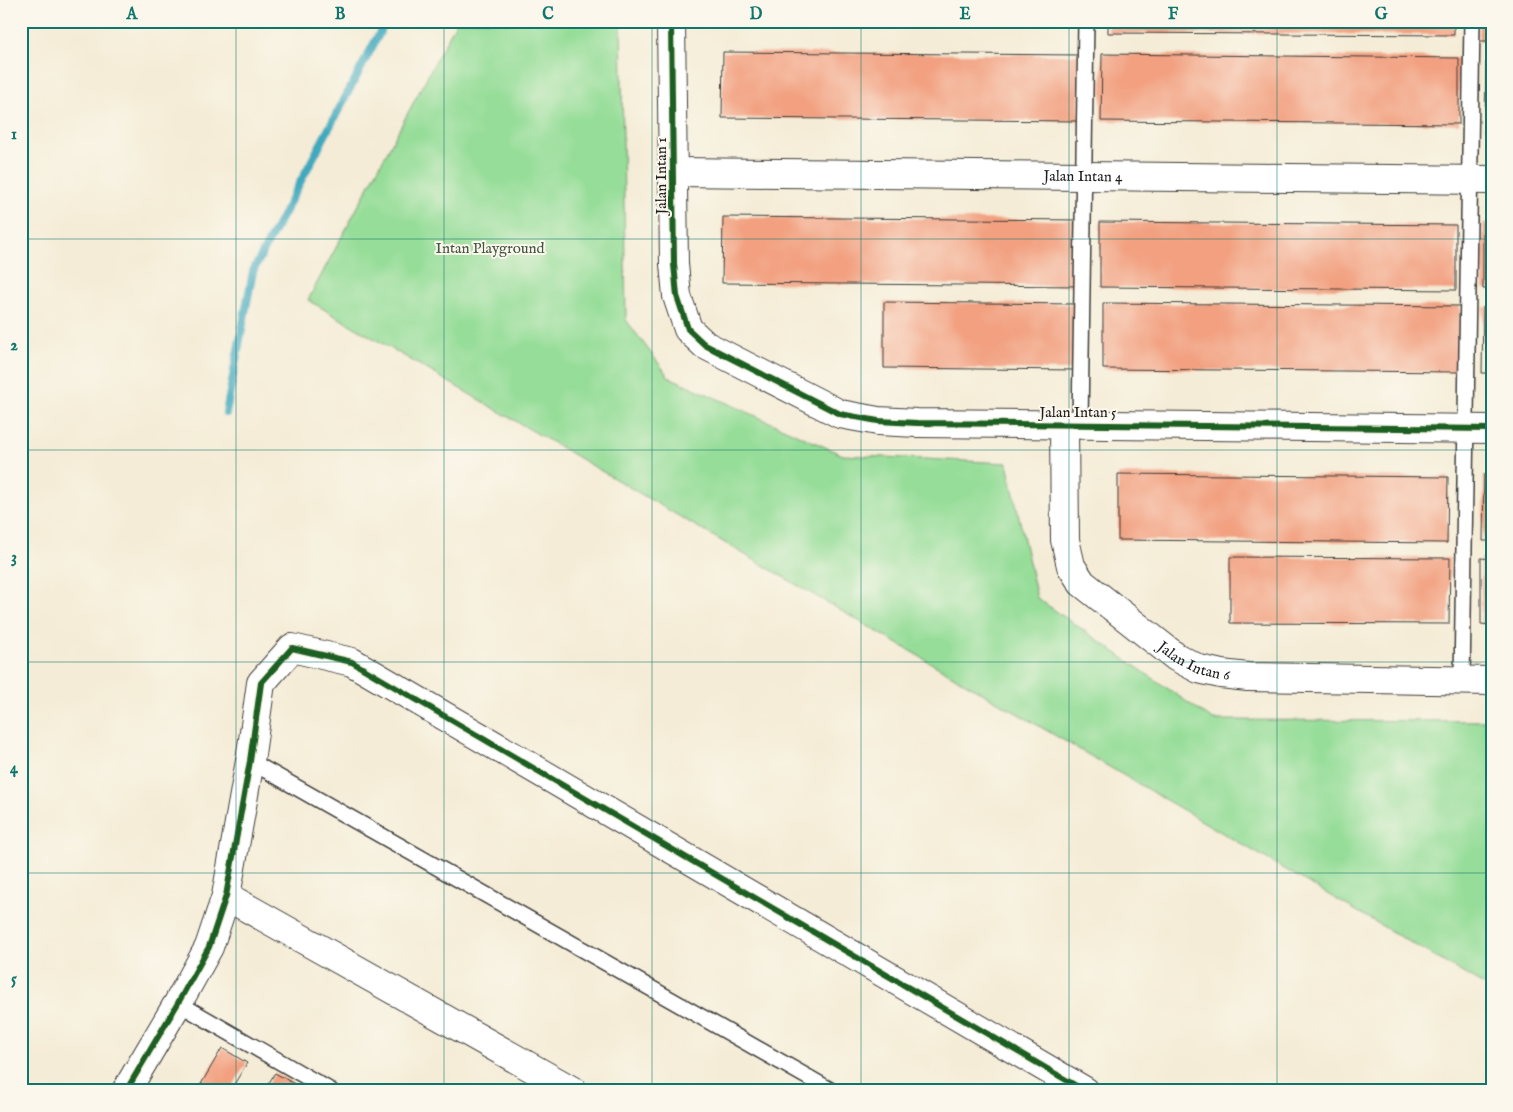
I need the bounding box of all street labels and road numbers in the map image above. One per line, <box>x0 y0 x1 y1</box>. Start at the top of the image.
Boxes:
street label: Jalan Intan 1 <box>652 138 671 216</box>
street label: Jalan Intan 4 <box>1041 167 1123 186</box>
street label: Jalan Intan 5 <box>1038 403 1117 422</box>
street label: Jalan Intan 6 <box>1152 636 1231 685</box>

